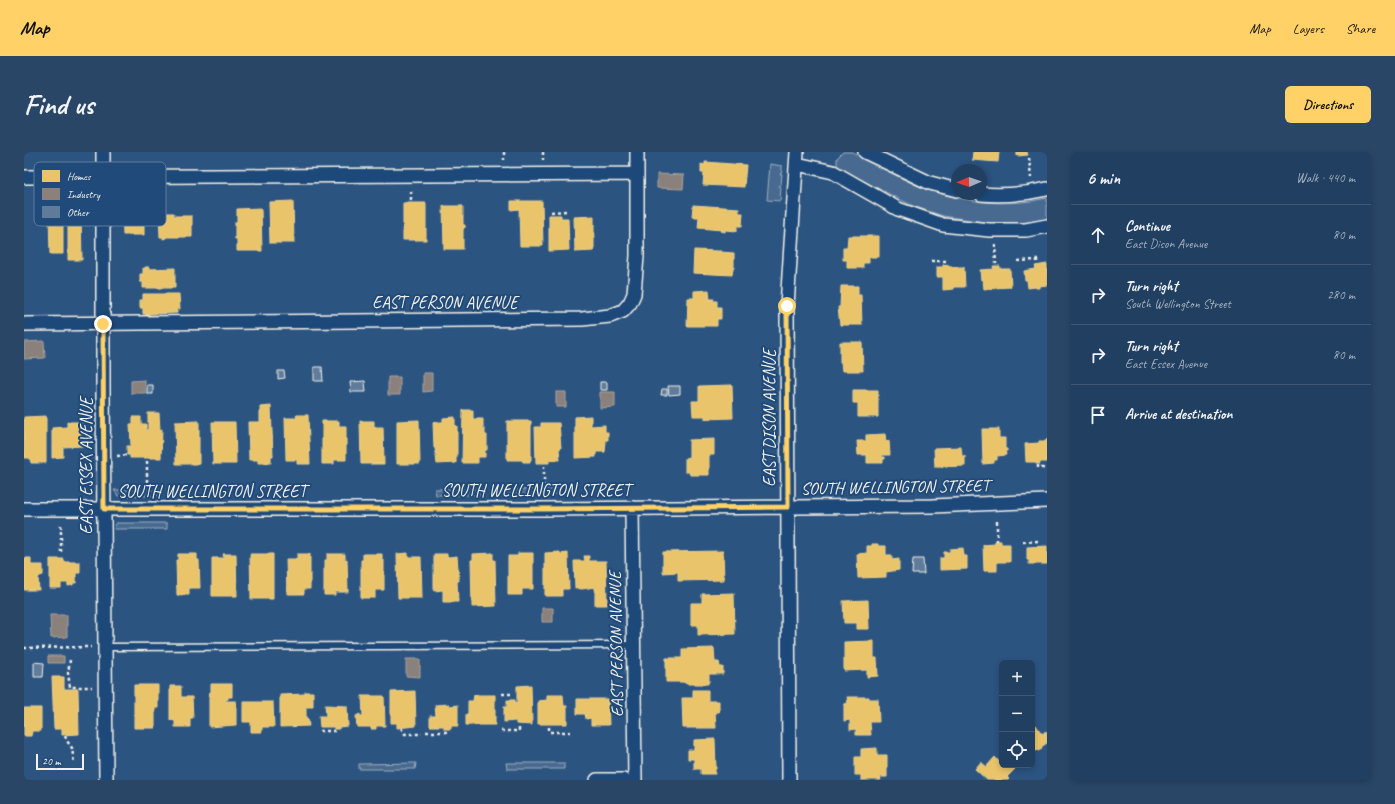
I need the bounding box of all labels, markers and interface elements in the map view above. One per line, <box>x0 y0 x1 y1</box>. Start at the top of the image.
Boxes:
text: Map <box>20 16 50 40</box>
text: Map <box>1249 20 1271 37</box>
text: Layers <box>1293 20 1324 37</box>
text: Share <box>1346 20 1375 37</box>
button: Directions <box>1285 86 1371 123</box>
text: Find us <box>24 87 94 122</box>
legend <box>34 162 166 226</box>
north arrow <box>951 164 987 200</box>
text: 6 min <box>1087 168 1120 189</box>
text: Homes <box>67 169 92 183</box>
text: Walk · 440 m <box>1296 170 1355 186</box>
text: Industry <box>67 187 101 201</box>
text: Other <box>67 205 90 219</box>
text: Continue <box>1125 217 1170 236</box>
icon: ahead <box>1087 224 1109 246</box>
text: 80 m <box>1333 227 1355 243</box>
text: East Dison Avenue <box>1125 236 1207 252</box>
text: Turn right <box>1125 277 1178 296</box>
icon: right <box>1087 284 1109 306</box>
text: 280 m <box>1327 287 1355 303</box>
street label: EAST PERSON AVENUE <box>372 292 520 313</box>
text: South Wellington Street <box>1125 296 1231 312</box>
route start <box>778 297 796 315</box>
route end <box>94 315 112 333</box>
text: Turn right <box>1125 337 1178 356</box>
icon: right <box>1087 344 1109 366</box>
street label: EAST DISON AVENUE <box>759 347 780 487</box>
text: 80 m <box>1333 347 1355 363</box>
text: East Essex Avenue <box>1125 356 1207 372</box>
street label: EAST ESSEX AVENUE <box>76 395 97 535</box>
icon: arrive <box>1087 404 1109 426</box>
text: Arrive at destination <box>1125 405 1232 424</box>
street label: SOUTH WELLINGTON STREET <box>801 475 994 499</box>
street label: SOUTH WELLINGTON STREET <box>442 480 634 501</box>
street label: SOUTH WELLINGTON STREET <box>118 481 310 502</box>
street label: EAST PERSON AVENUE <box>604 568 628 717</box>
map controls <box>999 660 1035 768</box>
button: + <box>999 660 1035 696</box>
button: − <box>999 696 1035 732</box>
button: locate <box>999 732 1035 768</box>
scale bar <box>36 752 84 771</box>
text: 20 m <box>42 754 61 768</box>

